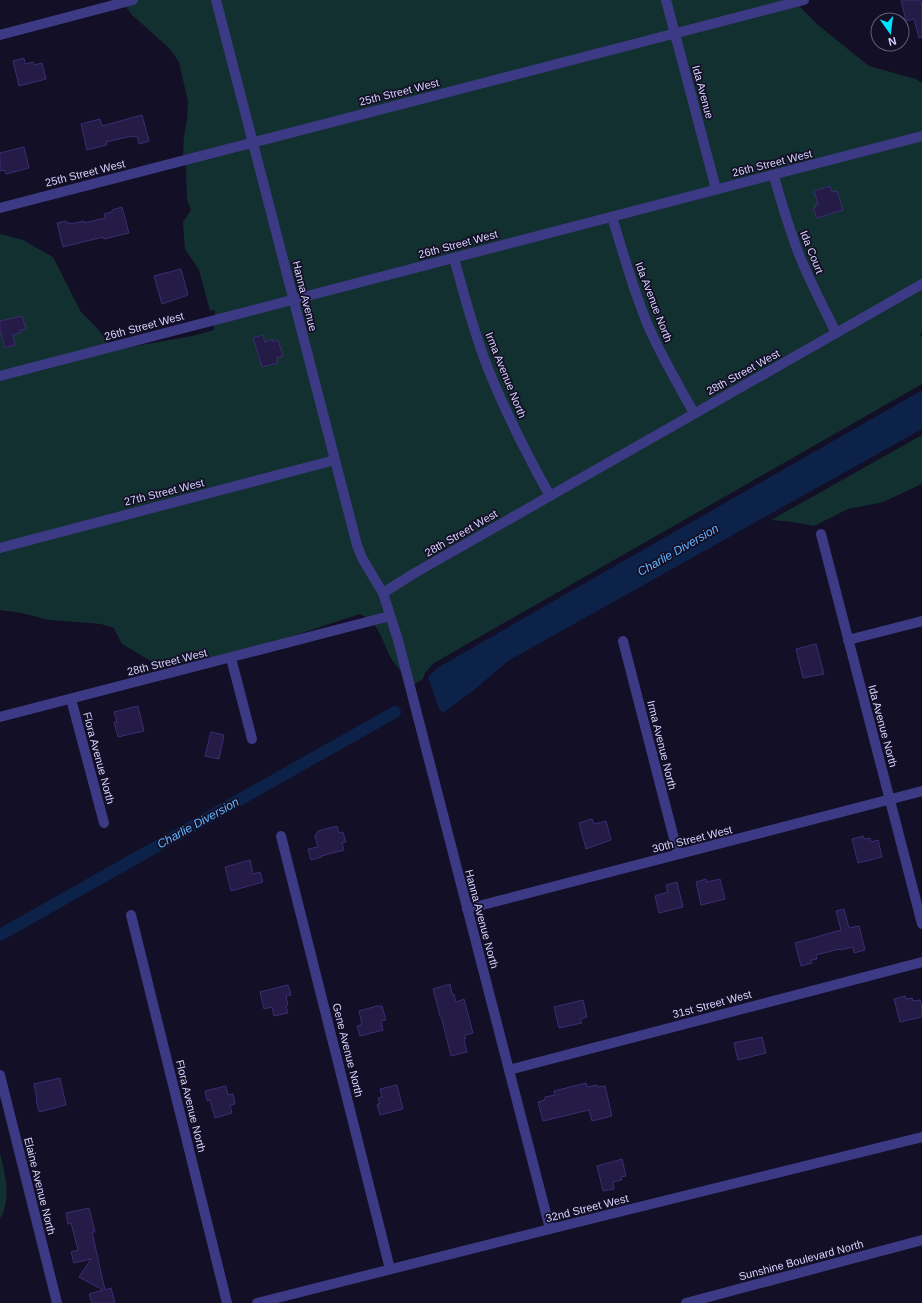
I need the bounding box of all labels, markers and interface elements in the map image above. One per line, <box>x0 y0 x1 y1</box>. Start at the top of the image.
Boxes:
north arrow <box>870 12 910 52</box>
text: N <box>887 35 898 48</box>
street label: Ida Avenue <box>690 64 716 120</box>
street label: 25th Street West <box>358 76 440 108</box>
street label: 26th Street West <box>731 147 813 179</box>
street label: 25th Street West <box>44 157 126 189</box>
street label: 26th Street West <box>417 228 499 260</box>
street label: Ida Court <box>798 229 826 275</box>
street label: Hanna Avenue <box>290 260 320 332</box>
street label: Ida Avenue North <box>633 260 675 344</box>
street label: 26th Street West <box>103 310 185 342</box>
street label: Irma Avenue North <box>483 330 529 420</box>
street label: 28th Street West <box>704 347 782 397</box>
street label: 27th Street West <box>123 476 205 508</box>
street label: 28th Street West <box>423 507 499 559</box>
water label: Charlie Diversion <box>635 521 721 579</box>
street label: 28th Street West <box>126 646 208 678</box>
street label: Ida Avenue North <box>866 683 900 769</box>
street label: Irma Avenue North <box>645 699 679 791</box>
street label: Flora Avenue North <box>81 711 117 805</box>
water label: Charlie Diversion <box>155 795 242 851</box>
street label: 30th Street West <box>651 823 733 855</box>
street label: Hanna Avenue North <box>463 868 501 970</box>
street label: 31st Street West <box>671 988 753 1020</box>
street label: Gene Avenue North <box>331 1002 365 1098</box>
street label: Flora Avenue North <box>174 1059 208 1153</box>
street label: Elaine Avenue North <box>22 1136 58 1236</box>
street label: 32nd Street West <box>544 1192 630 1224</box>
street label: Sunshine Boulevard North <box>737 1238 865 1282</box>

